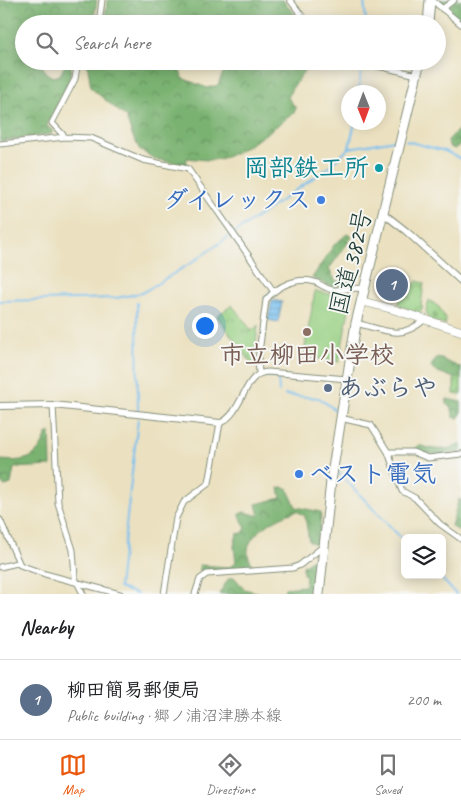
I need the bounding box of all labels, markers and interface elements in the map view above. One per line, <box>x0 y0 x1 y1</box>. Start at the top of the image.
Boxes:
search box <box>15 15 446 70</box>
icon: search <box>33 29 61 57</box>
text: Search here <box>73 31 150 55</box>
north arrow <box>341 85 386 130</box>
place label: 岡部鉄工所 <box>244 152 369 184</box>
marker: 岡部鉄工所 <box>373 162 385 174</box>
place label: ダイレックス <box>163 184 311 216</box>
marker: ダイレックス <box>315 194 327 206</box>
street label: 国道382号 <box>322 205 380 319</box>
pin: 1 <box>376 266 408 304</box>
your location <box>192 313 218 339</box>
marker: 市立柳田小学校 <box>301 326 313 338</box>
place label: 市立柳田小学校 <box>219 339 395 371</box>
place label: あぶらや <box>338 372 438 404</box>
marker: あぶらや <box>322 382 334 394</box>
place label: ベスト電気 <box>309 458 436 490</box>
marker: ベスト電気 <box>293 468 305 480</box>
map controls <box>401 534 446 579</box>
button: layers <box>401 534 446 579</box>
text: Nearby <box>20 614 73 640</box>
text: 柳田簡易郵便局 <box>67 678 200 702</box>
text: 1 <box>32 690 40 710</box>
text: 200 m <box>407 690 441 710</box>
text: Public building · 郷ノ浦沼津勝本線 <box>67 706 282 726</box>
tab: Map <box>59 751 87 798</box>
tab: Directions <box>206 751 255 798</box>
tab: Saved <box>374 751 402 798</box>

